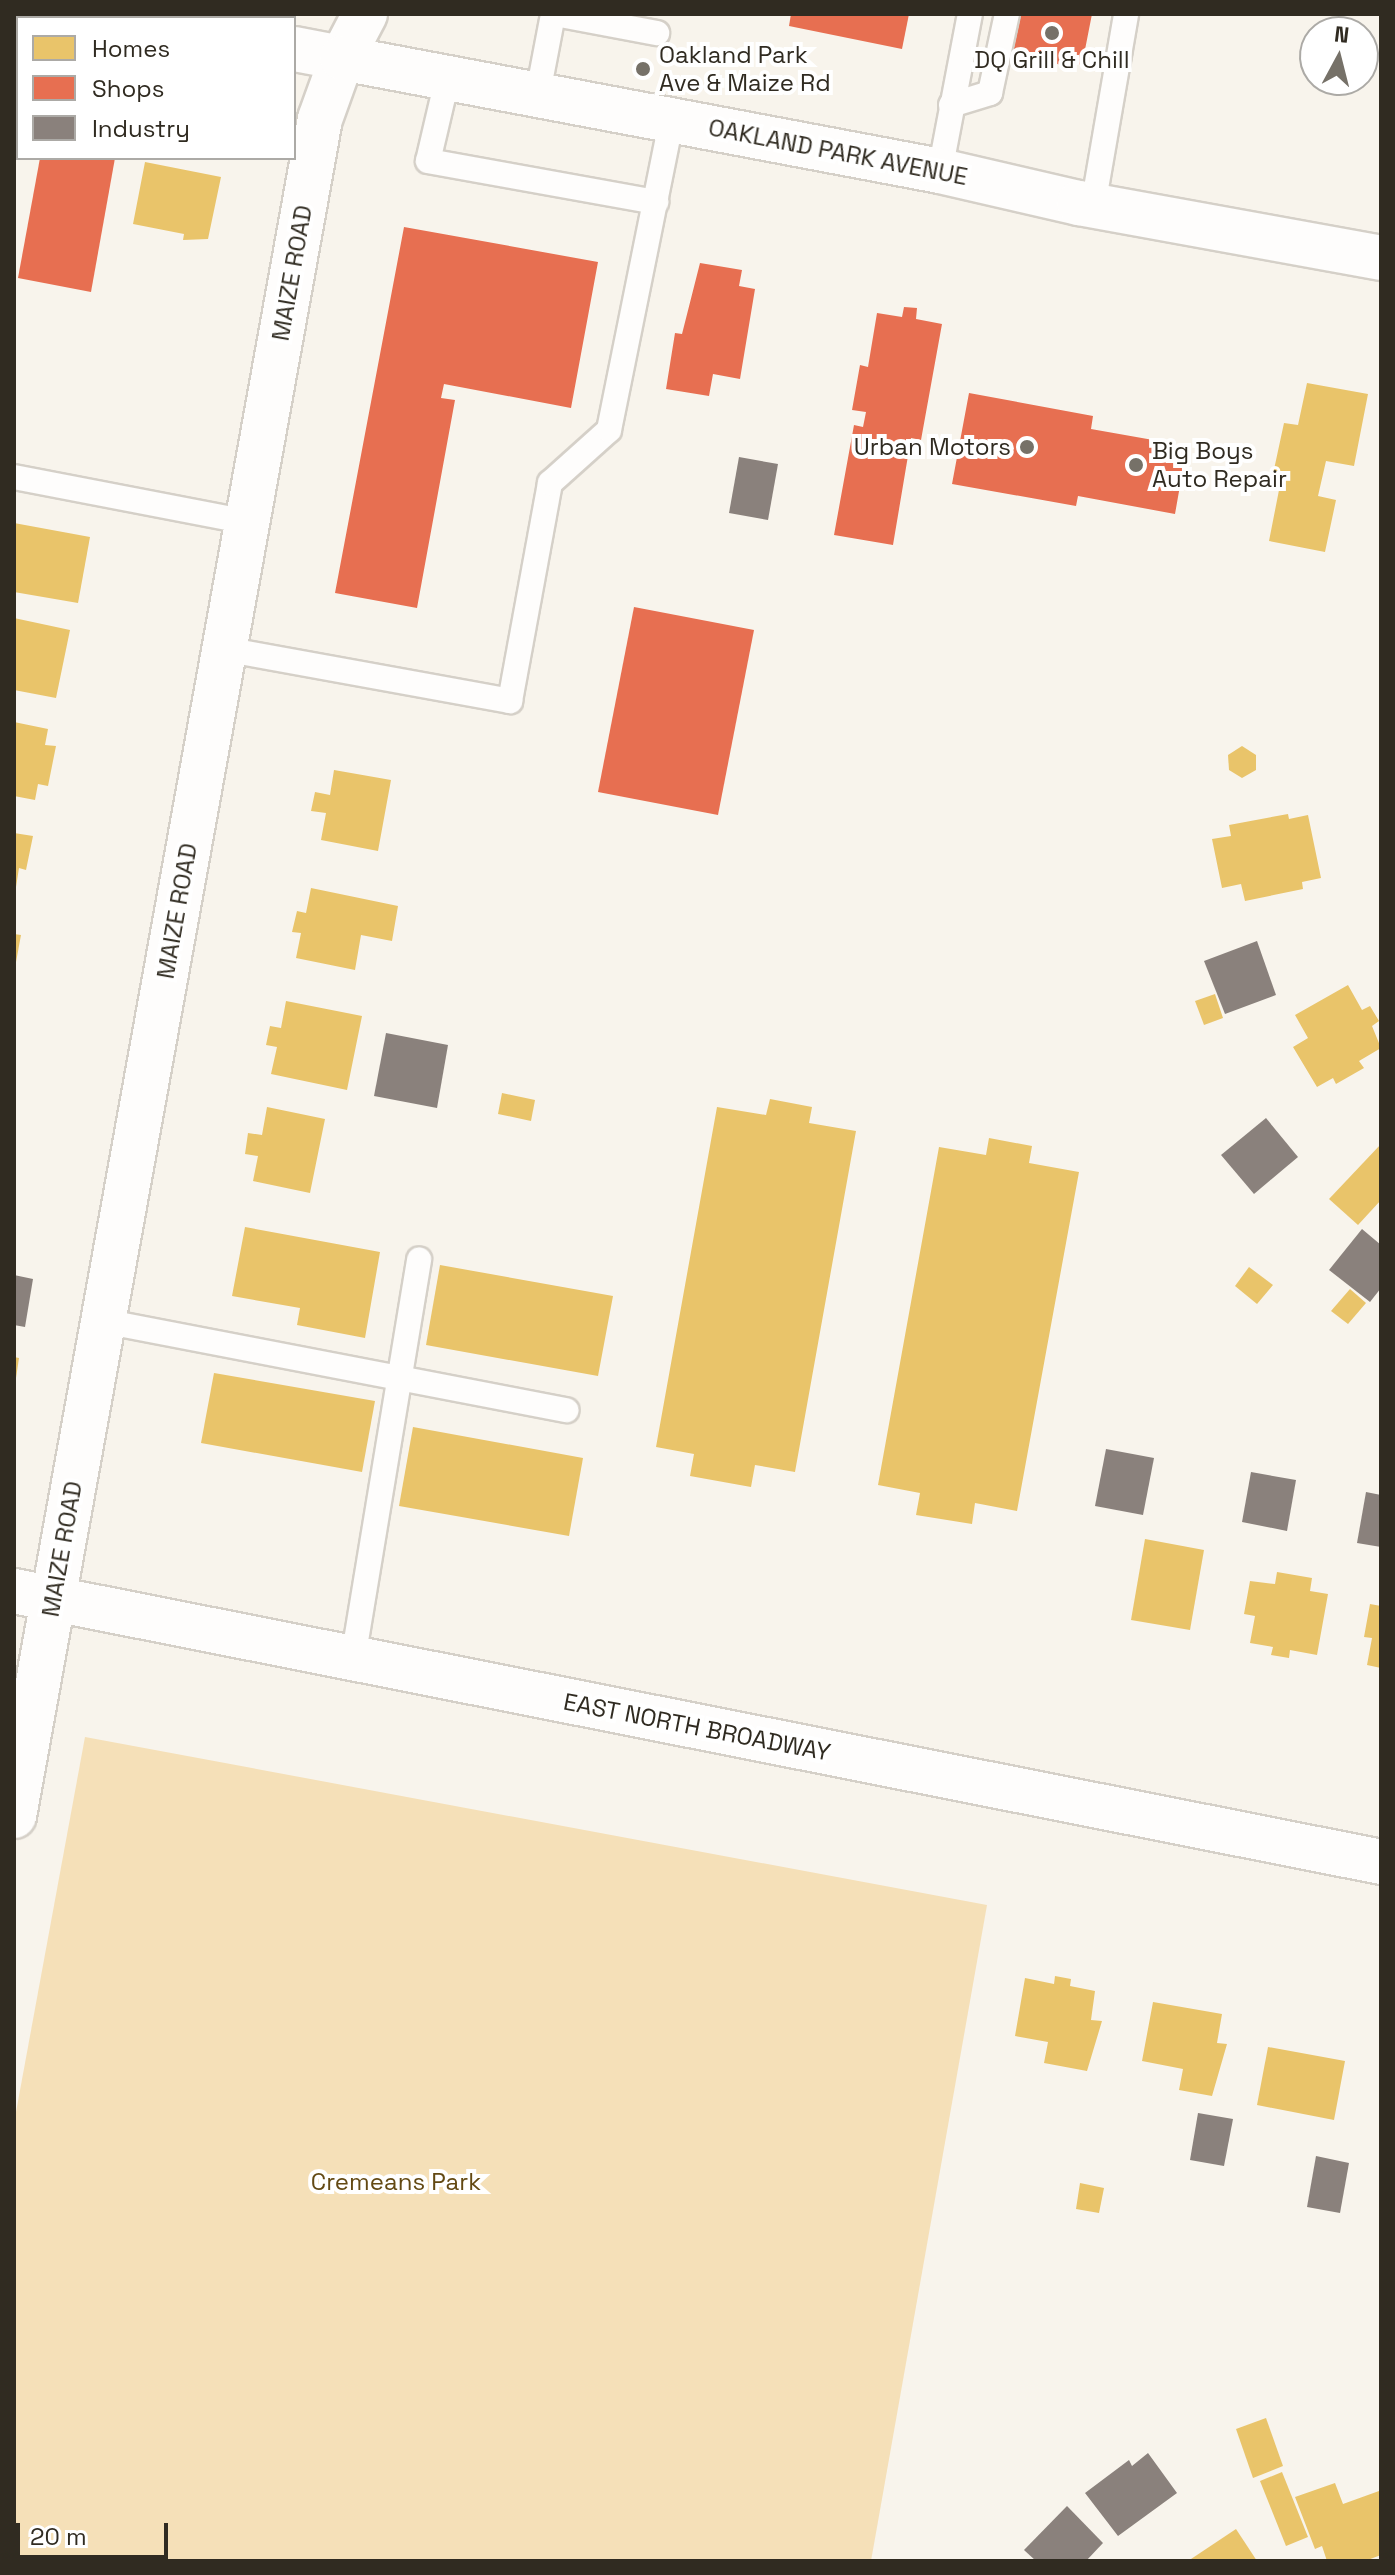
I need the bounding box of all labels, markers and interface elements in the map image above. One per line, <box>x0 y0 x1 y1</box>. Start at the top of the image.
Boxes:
legend <box>16 16 296 160</box>
north arrow <box>1299 16 1379 96</box>
text: N <box>1333 19 1351 49</box>
marker: DQ Grill & Chill <box>1043 24 1061 42</box>
text: Homes <box>92 33 170 64</box>
place label: Oakland Park Ave & Maize Rd <box>659 41 831 97</box>
place label: DQ Grill & Chill <box>974 46 1130 74</box>
marker: Oakland Park Ave & Maize Rd <box>634 60 652 78</box>
text: Shops <box>92 73 164 104</box>
text: Industry <box>92 113 190 144</box>
street label: OAKLAND PARK AVENUE <box>706 113 970 191</box>
street label: MAIZE ROAD <box>266 203 318 343</box>
place label: Urban Motors <box>854 433 1011 461</box>
place label: Big Boys Auto Repair <box>1152 437 1287 493</box>
marker: Urban Motors <box>1018 438 1036 456</box>
marker: Big Boys Auto Repair <box>1127 456 1145 474</box>
street label: MAIZE ROAD <box>151 841 203 981</box>
street label: MAIZE ROAD <box>36 1479 88 1619</box>
street label: EAST NORTH BROADWAY <box>561 1687 833 1767</box>
park label: Cremeans Park <box>311 2168 481 2196</box>
scale bar <box>20 2507 172 2557</box>
text: 20 m <box>30 2521 87 2552</box>

